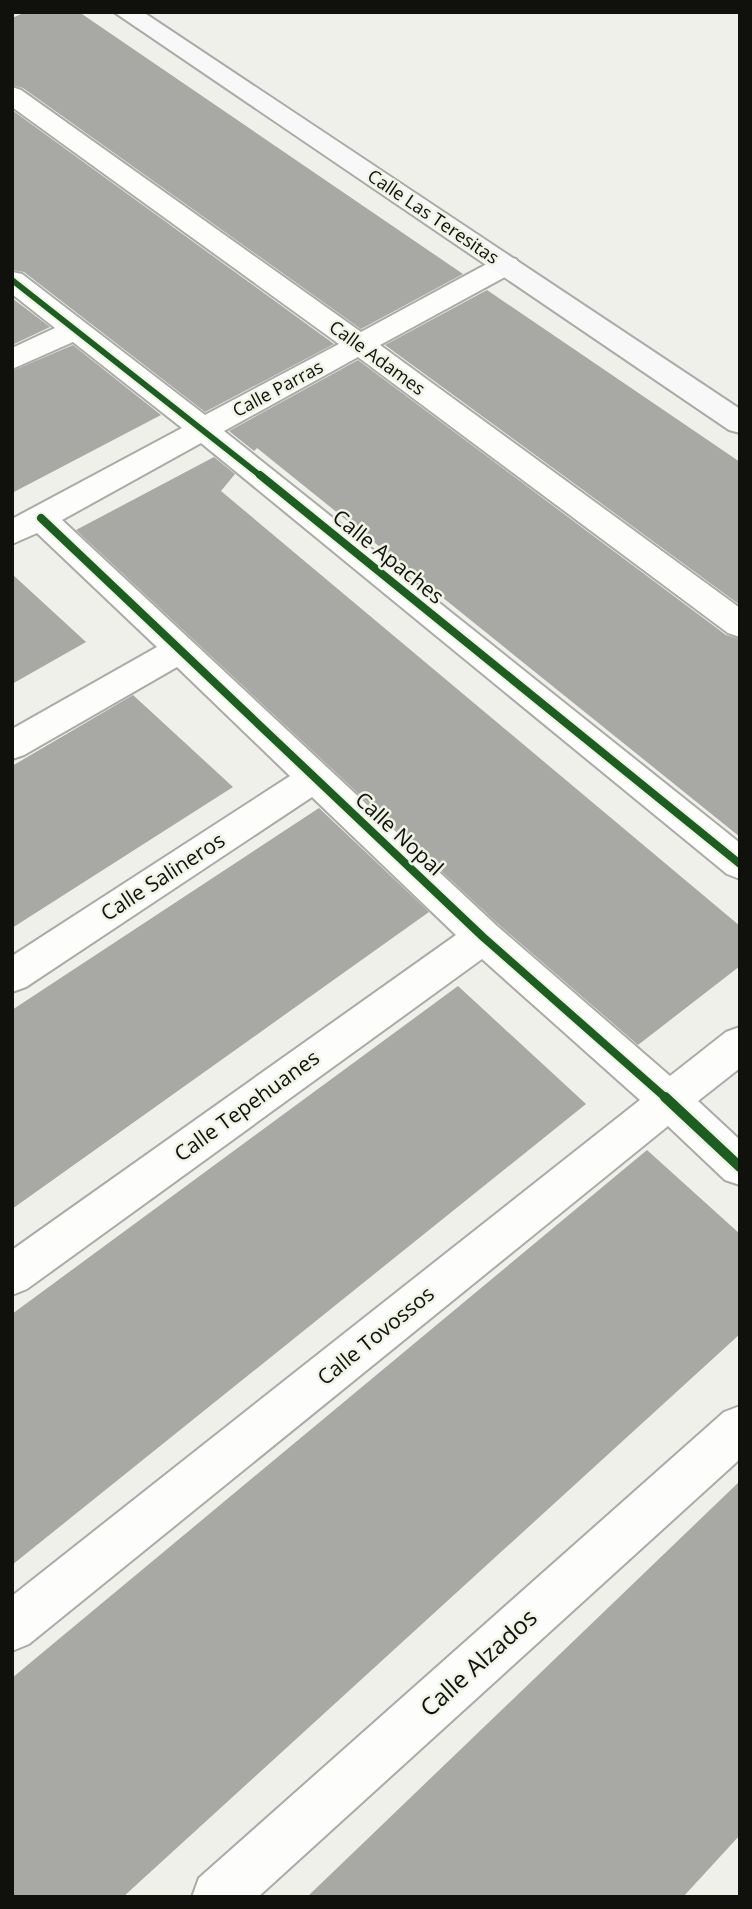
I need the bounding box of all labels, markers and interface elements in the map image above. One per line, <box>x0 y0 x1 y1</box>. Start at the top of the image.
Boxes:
street label: Calle Las Teresitas <box>363 163 504 269</box>
street label: Calle Adames <box>325 314 430 400</box>
street label: Calle Parras <box>228 354 327 422</box>
street label: Calle Apaches <box>327 503 450 610</box>
street label: Calle Nopal <box>350 785 450 881</box>
street label: Calle Salineros <box>95 826 230 927</box>
street label: Calle Tepehuanes <box>168 1043 325 1167</box>
street label: Calle Tovossos <box>311 1279 440 1391</box>
street label: Calle Alzados <box>412 1601 544 1723</box>

